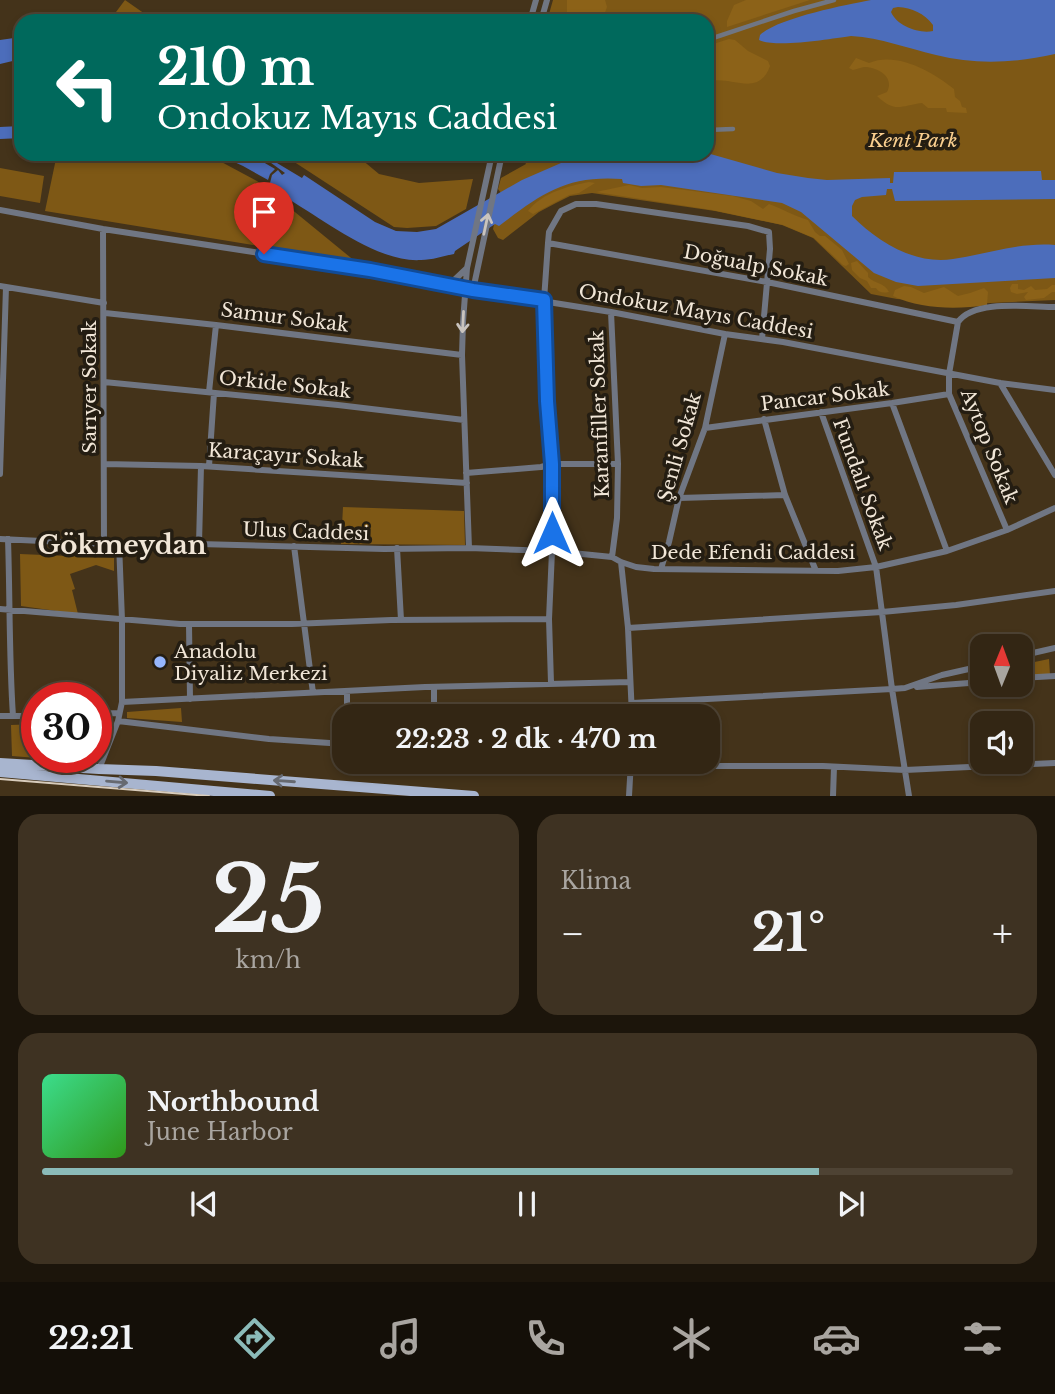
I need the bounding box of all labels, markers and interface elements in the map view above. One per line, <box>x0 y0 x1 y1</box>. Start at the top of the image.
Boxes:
text: 210 m <box>157 37 315 98</box>
icon: left <box>42 42 133 133</box>
text: Ondokuz Mayıs Caddesi <box>157 98 557 138</box>
park label: Kent Park <box>867 129 958 152</box>
pin <box>234 182 294 254</box>
icon: arrive <box>245 193 283 231</box>
one-way arrow <box>480 213 494 236</box>
street label: Doğualp Sokak <box>682 240 831 291</box>
street label: Ondokuz Mayıs Caddesi <box>577 280 815 344</box>
street label: Samur Sokak <box>220 298 350 337</box>
one-way arrow <box>457 310 470 333</box>
street label: Sarıyer Sokak <box>78 320 101 454</box>
street label: Karanfiller Sokak <box>585 329 614 498</box>
street label: Orkide Sokak <box>218 366 353 403</box>
street label: Pancar Sokak <box>759 377 891 416</box>
street label: Aytop Sokak <box>956 384 1023 507</box>
street label: Şenli Sokak <box>653 389 706 505</box>
street label: Fundalı Sokak <box>828 415 897 554</box>
street label: Karaçayır Sokak <box>207 439 365 472</box>
position arrow <box>515 496 589 570</box>
street label: Ulus Caddesi <box>242 518 370 545</box>
district label: Gökmeydan <box>37 529 207 561</box>
street label: Dede Efendi Caddesi <box>651 541 856 564</box>
north arrow <box>970 634 1032 696</box>
map controls <box>970 634 1033 774</box>
place label: Anadolu Diyaliz Merkezi <box>173 640 328 685</box>
marker: Anadolu Diyaliz Merkezi <box>152 654 168 670</box>
speed limit sign: 30 <box>21 682 112 773</box>
button: sound <box>970 711 1033 774</box>
text: 22:23 · 2 dk · 470 m <box>395 723 657 755</box>
one-way arrow <box>273 774 295 787</box>
one-way arrow <box>105 776 128 789</box>
text: 25 <box>212 844 325 957</box>
text: Klima <box>561 867 631 895</box>
text: 21° <box>751 901 825 965</box>
text: − <box>561 910 585 957</box>
text: + <box>992 910 1013 957</box>
text: km/h <box>236 946 301 974</box>
text: Northbound <box>147 1086 319 1118</box>
text: June Harbor <box>147 1118 293 1146</box>
icon: previous <box>185 1185 223 1223</box>
icon: pause <box>508 1185 546 1223</box>
icon: next <box>832 1185 870 1223</box>
icon: directions <box>230 1314 279 1363</box>
icon: music <box>376 1314 425 1363</box>
icon: phone <box>521 1314 570 1363</box>
icon: climate <box>667 1314 716 1363</box>
icon: car <box>812 1314 861 1363</box>
icon: filters <box>958 1314 1007 1363</box>
text: 22:21 <box>48 1318 134 1358</box>

